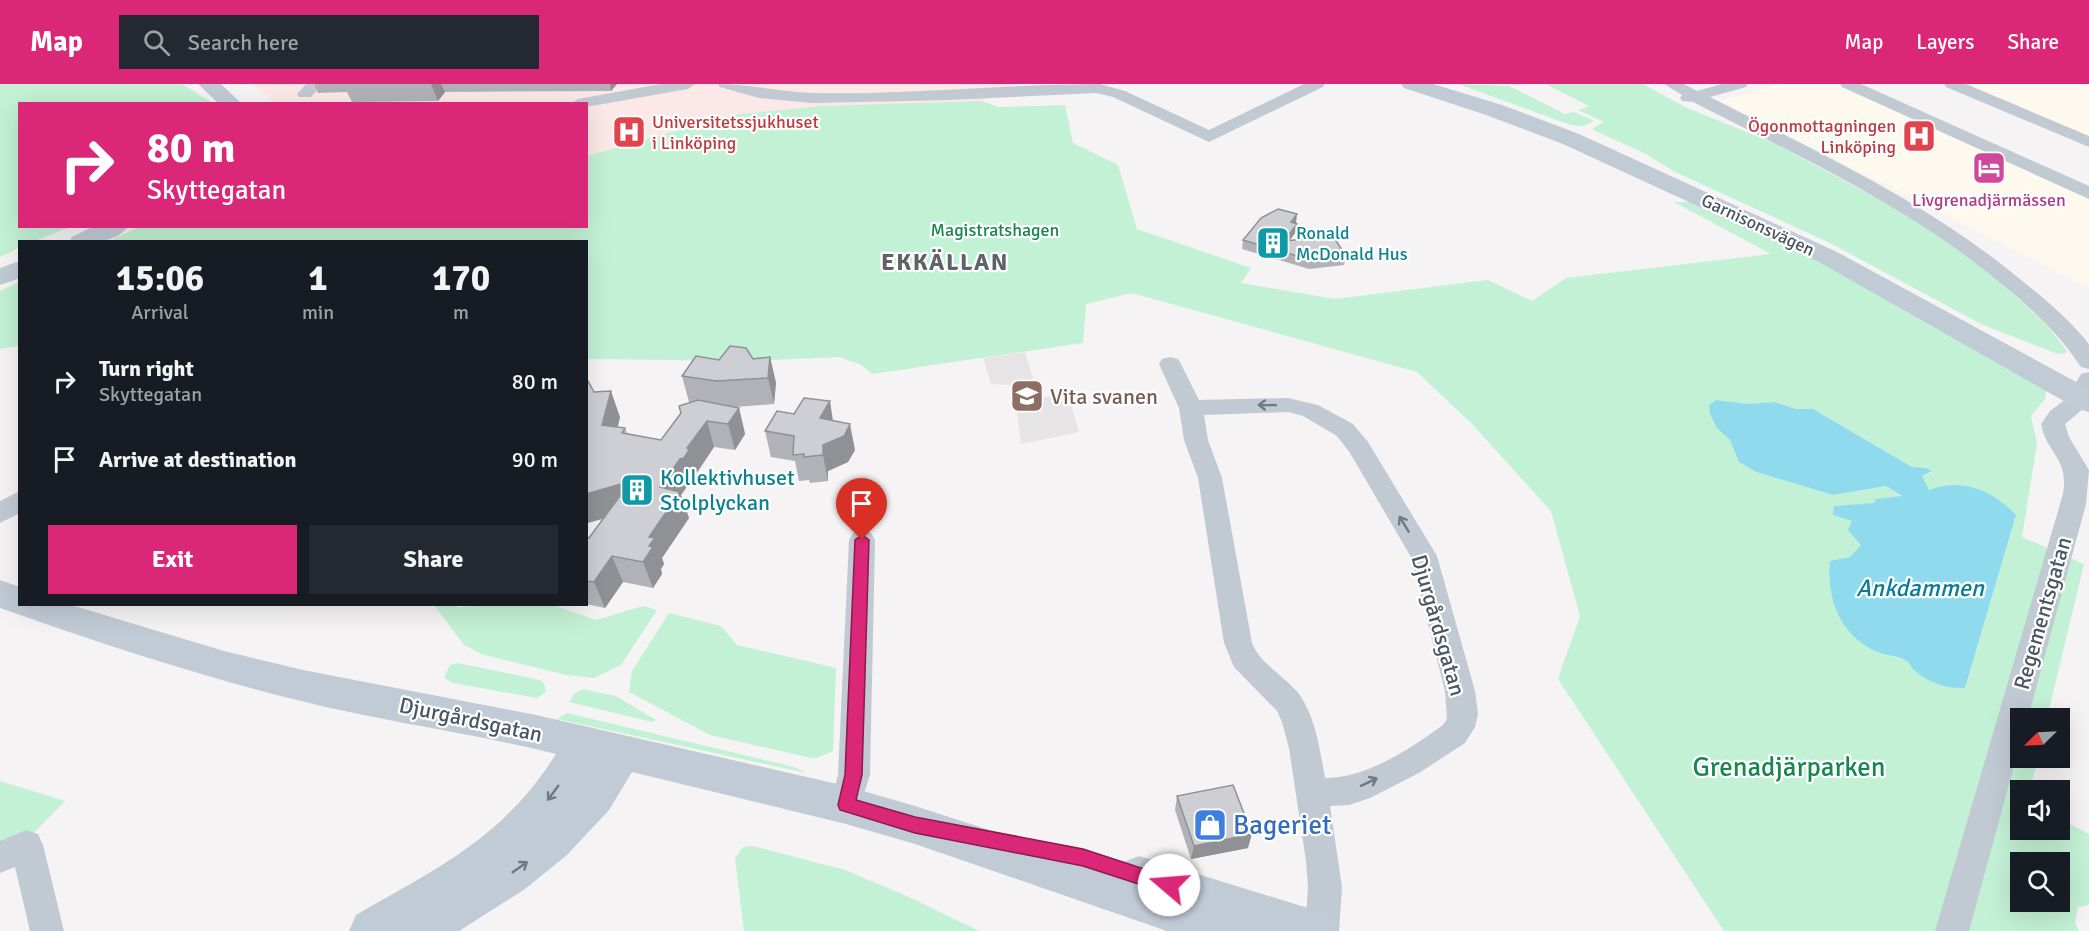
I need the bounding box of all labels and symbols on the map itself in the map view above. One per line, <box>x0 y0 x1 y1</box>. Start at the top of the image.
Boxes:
place label: Universitetssjukhuset i Linköping <box>652 111 819 154</box>
hospital icon: Universitetssjukhuset i Linköping <box>611 114 647 150</box>
place label: Ögonmottagningen Linköping <box>1748 115 1896 158</box>
hospital icon: Ögonmottagningen Linköping <box>1901 118 1937 154</box>
hotel icon: Livgrenadjärmässen <box>1971 150 2007 186</box>
street label: Garnisonsvägen <box>1698 189 1818 261</box>
place label: Livgrenadjärmässen <box>1912 189 2066 211</box>
park label: Magistratshagen <box>931 219 1059 241</box>
place label: Ronald McDonald Hus <box>1296 222 1408 265</box>
building icon: Ronald McDonald Hus <box>1255 225 1291 261</box>
district label: EKKÄLLAN <box>881 247 1009 277</box>
school or university icon: Vita svanen <box>1009 378 1045 414</box>
place label: Vita svanen <box>1050 383 1158 410</box>
one-way arrow <box>1258 399 1278 410</box>
place label: Kollektivhuset Stolplyckan <box>660 464 795 516</box>
building icon: Kollektivhuset Stolplyckan <box>619 472 655 508</box>
pin <box>836 478 887 540</box>
one-way arrow <box>1398 516 1410 533</box>
street label: Regementsgatan <box>2008 534 2077 693</box>
street label: Djurgårdsgatan <box>1405 551 1472 699</box>
water label: Ankdammen <box>1856 573 1985 603</box>
street label: Djurgårdsgatan <box>397 691 545 748</box>
north arrow <box>2010 708 2070 768</box>
park label: Grenadjärparken <box>1692 751 1886 784</box>
one-way arrow <box>1359 776 1377 787</box>
one-way arrow <box>547 785 559 801</box>
shop icon: Bageriet <box>1192 807 1228 843</box>
place label: Bageriet <box>1233 809 1331 842</box>
position arrow <box>1137 853 1201 917</box>
one-way arrow <box>512 861 528 873</box>

